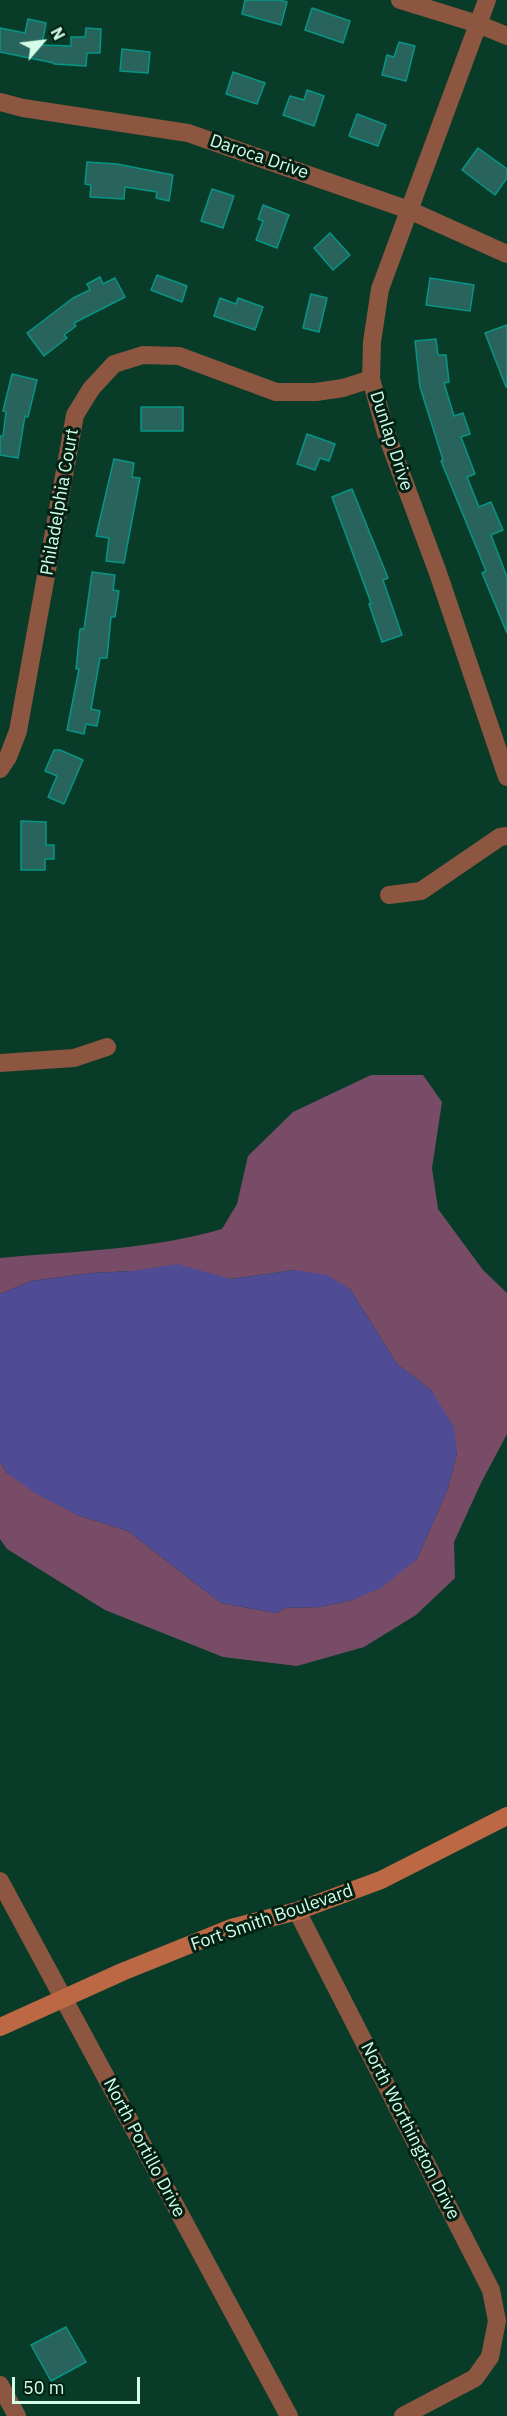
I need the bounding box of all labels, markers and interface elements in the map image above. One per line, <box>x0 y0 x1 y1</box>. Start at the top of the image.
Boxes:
north arrow <box>12 12 72 72</box>
text: N <box>46 24 69 43</box>
street label: Daroca Drive <box>207 130 311 184</box>
street label: Dunlap Drive <box>365 388 417 494</box>
street label: Philadelphia Court <box>36 427 84 577</box>
street label: Fort Smith Boulevard <box>188 1880 356 1956</box>
street label: North Worthington Drive <box>356 2039 464 2223</box>
street label: North Portillo Drive <box>98 2075 190 2221</box>
scale bar <box>15 2365 142 2403</box>
text: 50 m <box>23 2376 65 2399</box>

